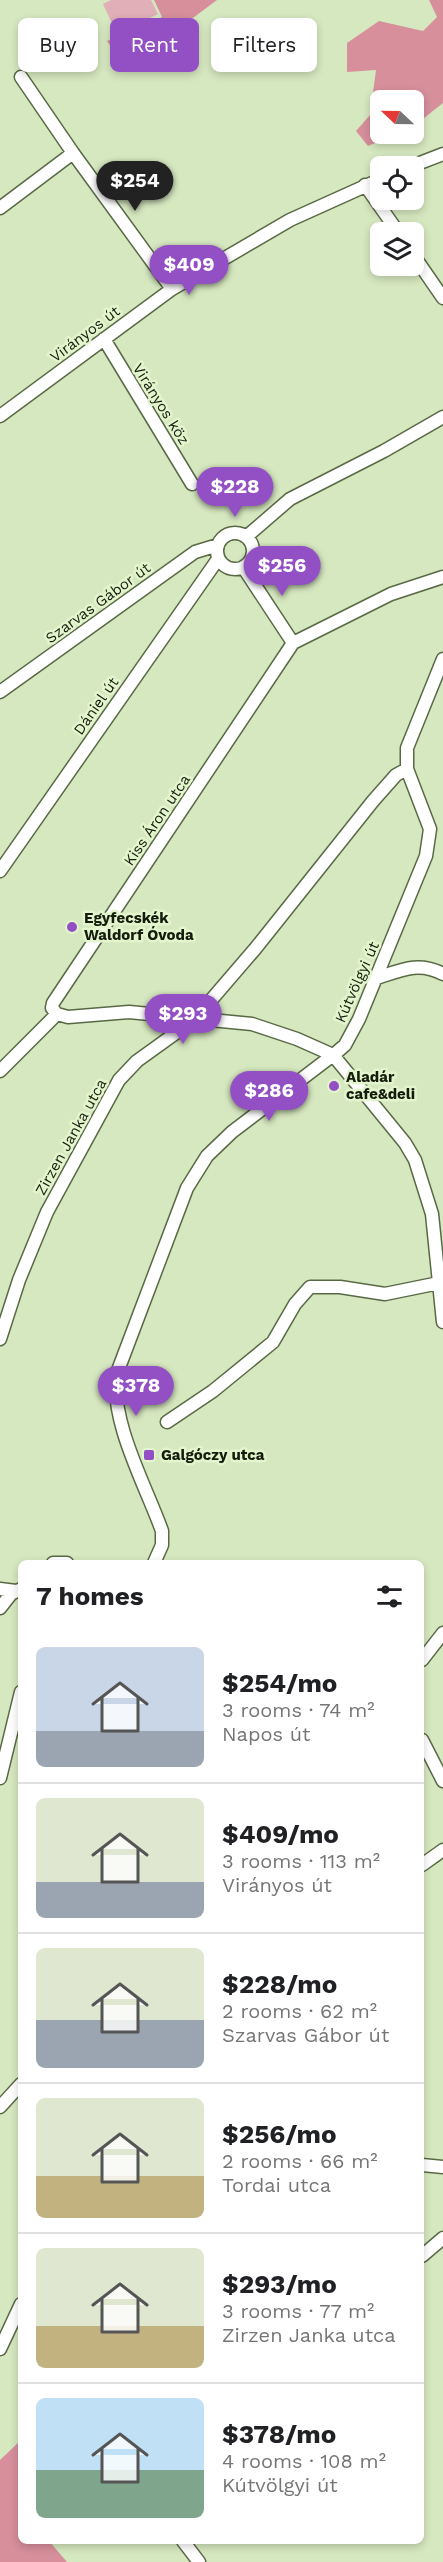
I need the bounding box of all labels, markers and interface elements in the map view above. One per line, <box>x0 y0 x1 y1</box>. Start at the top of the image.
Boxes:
chip: Buy <box>18 18 98 72</box>
chip: Rent <box>110 18 199 72</box>
chip: Filters <box>211 18 317 72</box>
north arrow <box>370 90 424 144</box>
map controls <box>370 90 424 276</box>
button: locate <box>370 156 424 210</box>
pin: $254 <box>99 161 171 212</box>
text: $254 <box>110 168 160 192</box>
button: layers <box>370 222 424 276</box>
pin: $409 <box>153 245 225 296</box>
text: $409 <box>164 252 214 276</box>
street label: Virányos út <box>47 302 124 366</box>
street label: Virányos köz <box>129 360 193 448</box>
pin: $228 <box>199 467 271 518</box>
text: $228 <box>210 474 260 498</box>
pin: $256 <box>246 546 318 597</box>
text: $256 <box>258 553 306 577</box>
street label: Szarvas Gábor út <box>42 558 155 647</box>
street label: Dániel út <box>70 673 123 738</box>
street label: Kiss Áron utca <box>120 771 194 869</box>
place label: Egyfecskék Waldorf Óvoda <box>84 909 194 944</box>
marker: Egyfecskék Waldorf Óvoda <box>65 920 79 934</box>
street label: Kútvölgyi út <box>331 938 383 1025</box>
pin: $293 <box>147 994 219 1045</box>
text: $293 <box>159 1001 207 1025</box>
place label: Aladár cafe&deli <box>346 1068 415 1103</box>
pin: $286 <box>233 1071 305 1122</box>
street label: Zirzen Janka utca <box>32 1075 111 1198</box>
text: $286 <box>244 1078 294 1102</box>
marker: Aladár cafe&deli <box>327 1079 341 1093</box>
pin: $378 <box>100 1366 172 1417</box>
text: $378 <box>112 1373 160 1397</box>
place label: Galgóczy utca <box>161 1446 265 1464</box>
marker: Galgóczy utca <box>142 1448 156 1462</box>
icon: filters <box>373 1580 406 1613</box>
text: 7 homes <box>36 1581 144 1611</box>
text: $254/mo <box>222 1668 337 1698</box>
icon: home <box>84 1671 156 1743</box>
text: 3 rooms · 74 m² <box>222 1698 375 1722</box>
text: Napos út <box>222 1722 311 1746</box>
text: $409/mo <box>222 1819 339 1849</box>
icon: home <box>84 1822 156 1894</box>
text: 3 rooms · 113 m² <box>222 1849 380 1873</box>
text: Virányos út <box>222 1873 332 1897</box>
text: $228/mo <box>222 1969 337 1999</box>
icon: home <box>84 1972 156 2044</box>
text: 2 rooms · 62 m² <box>222 1999 377 2023</box>
text: Szarvas Gábor út <box>222 2023 389 2047</box>
text: $256/mo <box>222 2119 337 2149</box>
icon: home <box>84 2122 156 2194</box>
text: 2 rooms · 66 m² <box>222 2149 378 2173</box>
text: Tordai utca <box>222 2173 331 2197</box>
text: $293/mo <box>222 2269 337 2299</box>
icon: home <box>84 2272 156 2344</box>
text: 3 rooms · 77 m² <box>222 2299 374 2323</box>
text: Zirzen Janka utca <box>222 2323 396 2347</box>
text: $378/mo <box>222 2419 336 2449</box>
icon: home <box>84 2422 156 2494</box>
text: 4 rooms · 108 m² <box>222 2449 386 2473</box>
text: Kútvölgyi út <box>222 2473 338 2497</box>

